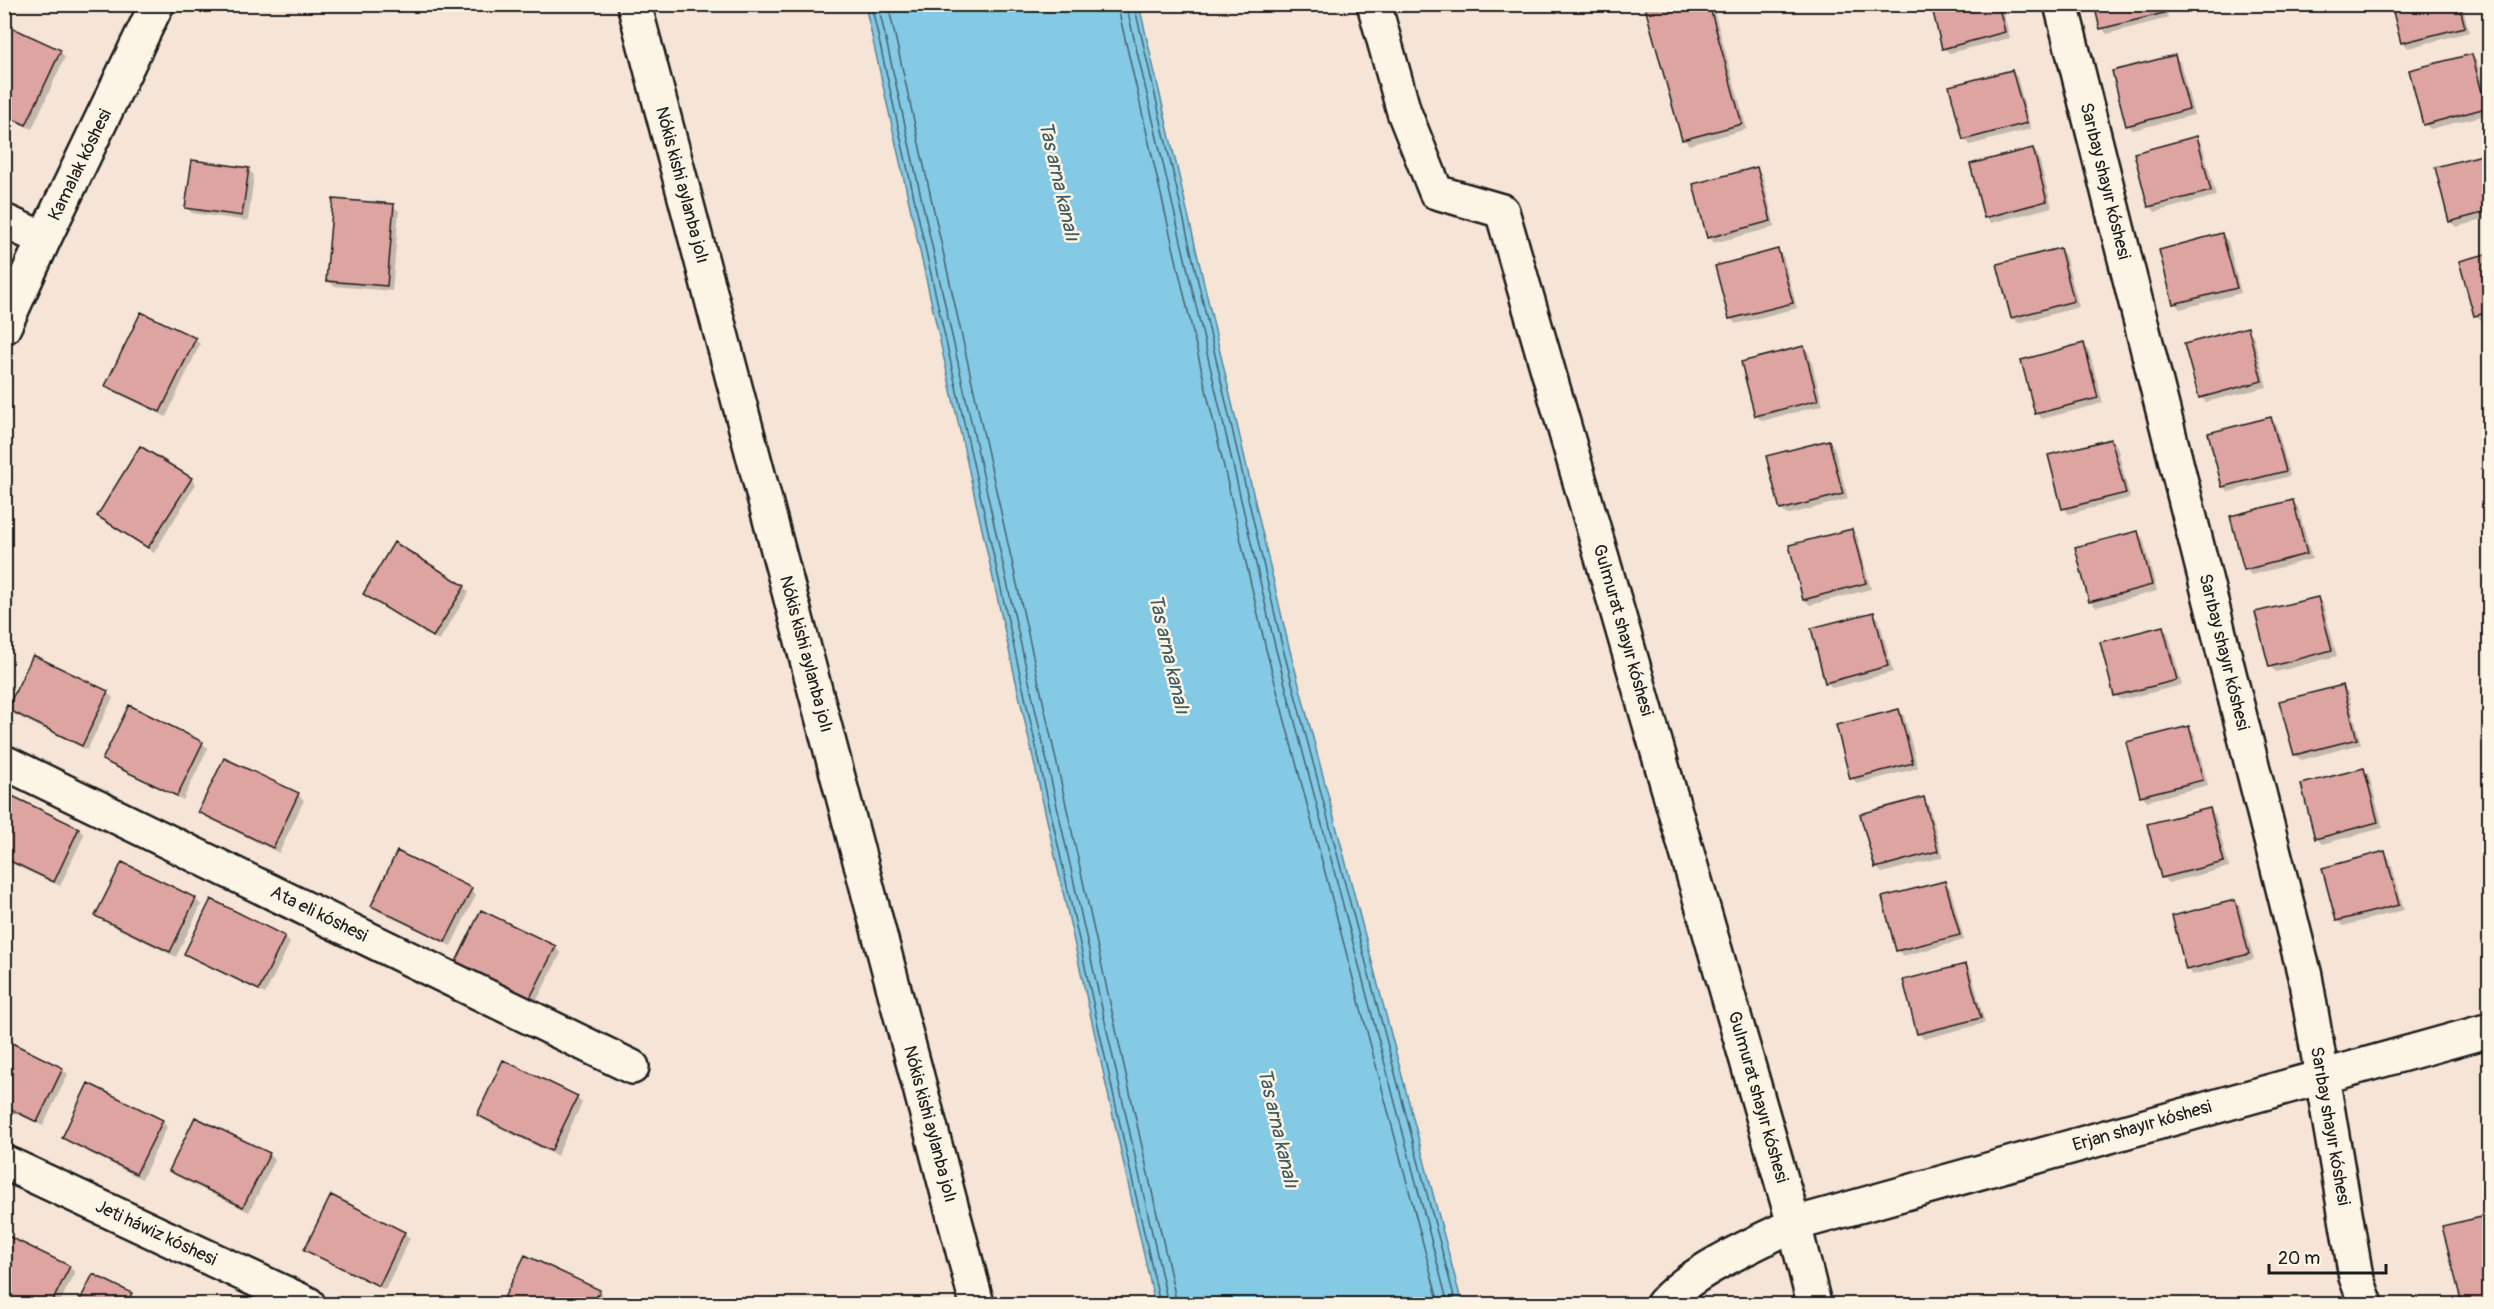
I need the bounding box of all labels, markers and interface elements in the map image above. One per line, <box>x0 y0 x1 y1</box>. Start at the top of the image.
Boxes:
street label: Sarıbay shayır kóshesi <box>2074 100 2136 262</box>
street label: Nókis kishi aylanba jolı <box>650 104 714 266</box>
street label: Kamalak kóshesi <box>43 105 117 225</box>
water label: Tas arna kanalı <box>1033 119 1085 245</box>
street label: Gulmurat shayır kóshesi <box>1587 542 1659 718</box>
street label: Sarıbay shayır kóshesi <box>2193 571 2255 733</box>
street label: Nókis kishi aylanba jolı <box>774 573 838 735</box>
water label: Tas arna kanalı <box>1143 592 1195 718</box>
street label: Ata eli kóshesi <box>267 881 371 947</box>
street label: Gulmurat shayır kóshesi <box>1722 1009 1794 1185</box>
street label: Nókis kishi aylanba jolı <box>898 1043 962 1205</box>
street label: Sarıbay shayır kóshesi <box>2305 1045 2355 1207</box>
water label: Tas arna kanalı <box>1252 1066 1304 1192</box>
street label: Erjan shayır kóshesi <box>2070 1095 2214 1157</box>
street label: Jeti háwiz kóshesi <box>92 1195 220 1271</box>
scale bar <box>2269 1237 2386 1275</box>
text: 20 m <box>2278 1247 2320 1270</box>

